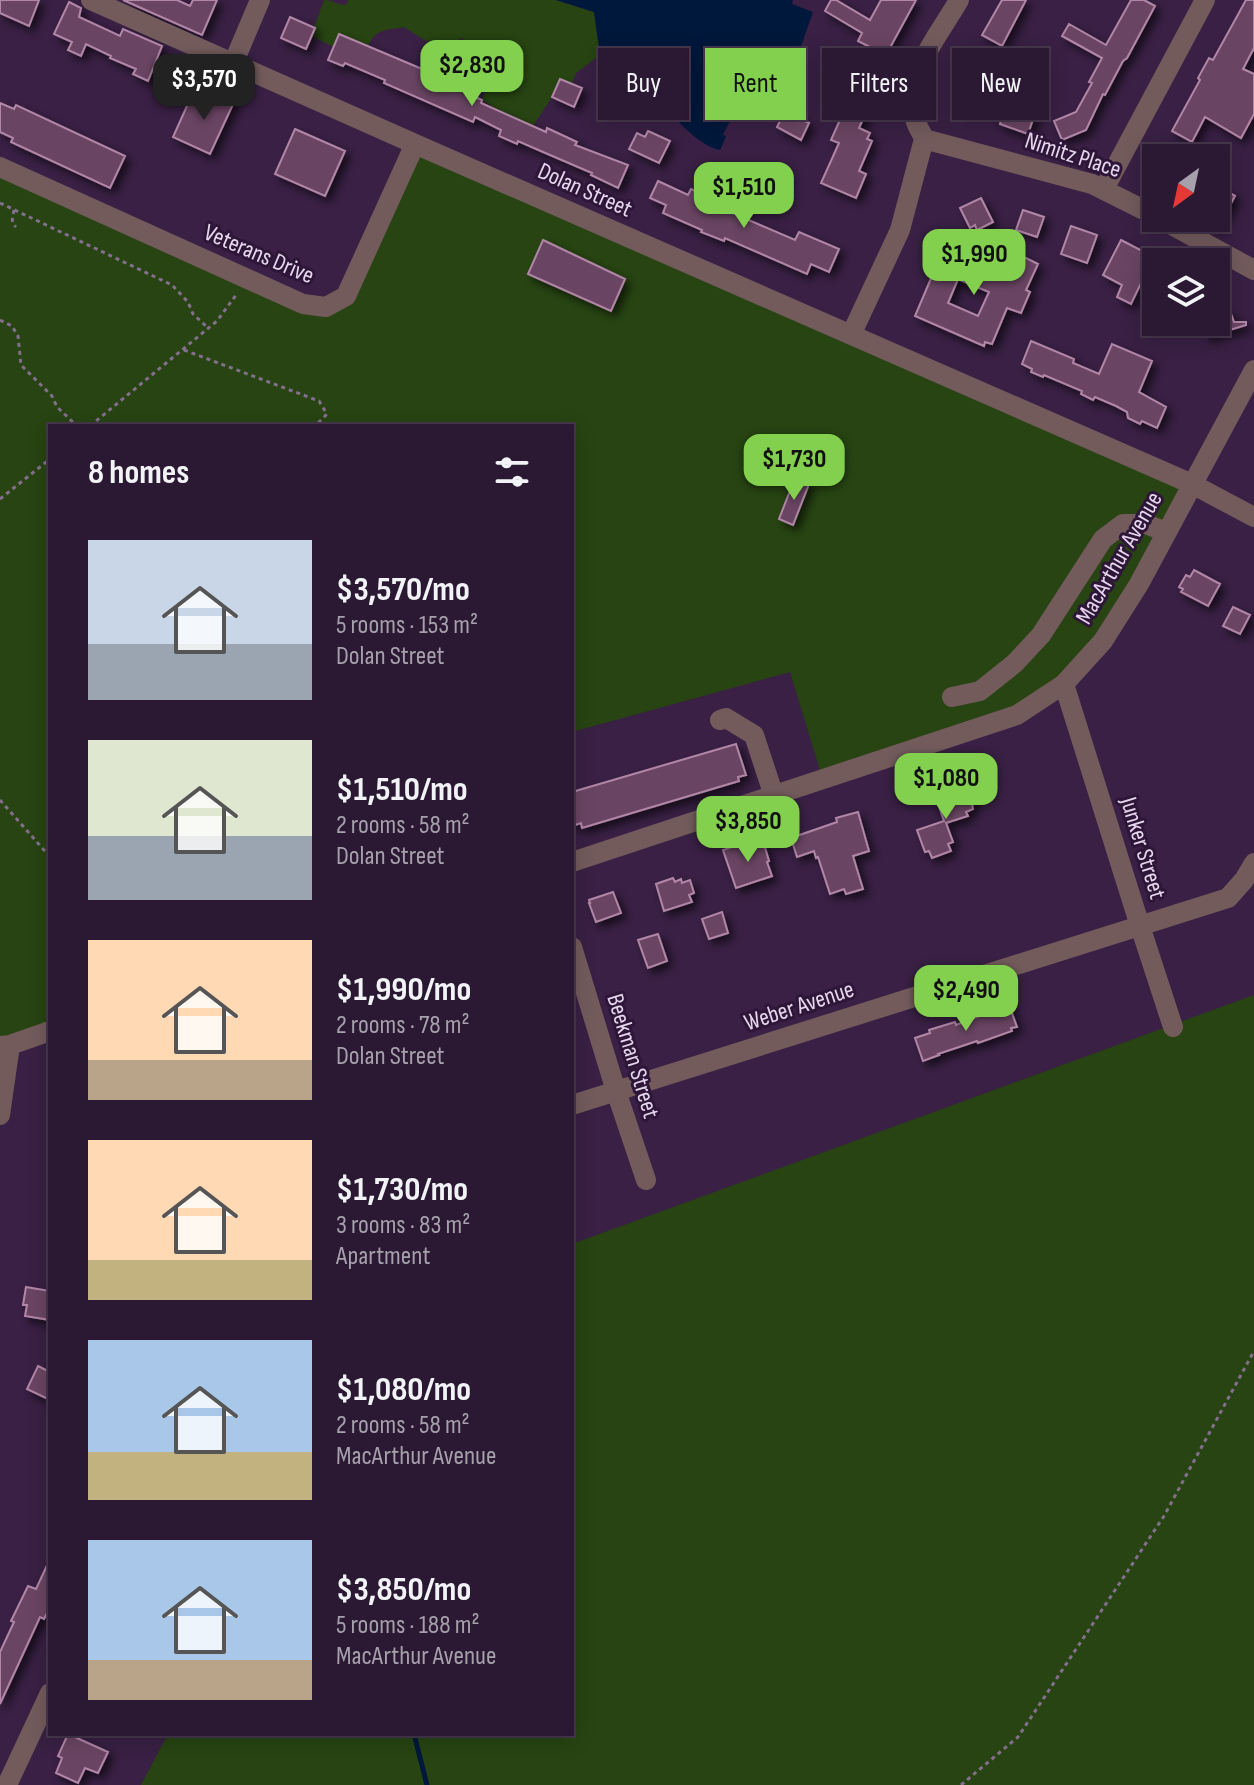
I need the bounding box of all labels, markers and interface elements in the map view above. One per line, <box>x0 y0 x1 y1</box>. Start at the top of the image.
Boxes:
pin: $2,830 <box>407 40 537 108</box>
chip: Buy <box>598 48 689 120</box>
chip: Rent <box>705 48 806 120</box>
chip: Filters <box>822 48 936 120</box>
chip: New <box>952 48 1049 120</box>
text: $2,830 <box>438 50 506 81</box>
pin: $3,570 <box>139 54 269 122</box>
text: $3,570 <box>171 64 237 95</box>
street label: Nimitz Place <box>1021 126 1125 184</box>
north arrow <box>1142 144 1230 232</box>
map controls <box>1142 144 1230 336</box>
street label: Dolan Street <box>533 156 637 224</box>
pin: $1,510 <box>679 162 809 230</box>
text: $1,510 <box>712 172 776 203</box>
street label: Veterans Drive <box>200 218 318 290</box>
pin: $1,990 <box>909 229 1039 297</box>
text: $1,990 <box>940 239 1008 270</box>
button: layers <box>1142 248 1230 336</box>
pin: $1,730 <box>729 434 859 502</box>
text: $1,730 <box>762 444 826 475</box>
icon: filters <box>490 450 534 494</box>
text: 8 homes <box>88 452 189 493</box>
street label: MacArthur Avenue <box>1069 487 1169 629</box>
text: $3,570/mo <box>336 569 470 610</box>
icon: home <box>152 572 248 668</box>
text: 5 rooms · 153 m² <box>336 610 478 641</box>
text: Dolan Street <box>336 641 445 672</box>
pin: $1,080 <box>881 753 1011 821</box>
text: $1,080 <box>913 763 979 794</box>
text: $1,510/mo <box>336 769 468 810</box>
icon: home <box>152 772 248 868</box>
street label: Junker Street <box>1113 793 1172 902</box>
pin: $3,850 <box>683 796 813 864</box>
text: $3,850 <box>714 806 782 837</box>
text: 2 rooms · 58 m² <box>336 810 470 841</box>
text: Dolan Street <box>336 841 445 872</box>
pin: $2,490 <box>901 965 1031 1033</box>
text: $1,990/mo <box>336 969 471 1010</box>
icon: home <box>152 972 248 1068</box>
street label: Weber Avenue <box>740 975 858 1037</box>
text: $2,490 <box>932 975 1000 1006</box>
street label: Beekman Street <box>600 990 666 1122</box>
text: 2 rooms · 78 m² <box>336 1010 470 1041</box>
text: Dolan Street <box>336 1041 445 1072</box>
text: $1,730/mo <box>336 1169 468 1210</box>
icon: home <box>152 1172 248 1268</box>
text: 3 rooms · 83 m² <box>336 1210 470 1241</box>
text: Apartment <box>336 1241 430 1272</box>
text: $1,080/mo <box>336 1369 471 1410</box>
icon: home <box>152 1372 248 1468</box>
text: 2 rooms · 58 m² <box>336 1410 470 1441</box>
text: MacArthur Avenue <box>336 1441 496 1472</box>
text: $3,850/mo <box>336 1569 471 1610</box>
icon: home <box>152 1572 248 1668</box>
text: 5 rooms · 188 m² <box>336 1610 479 1641</box>
text: MacArthur Avenue <box>336 1641 496 1672</box>

